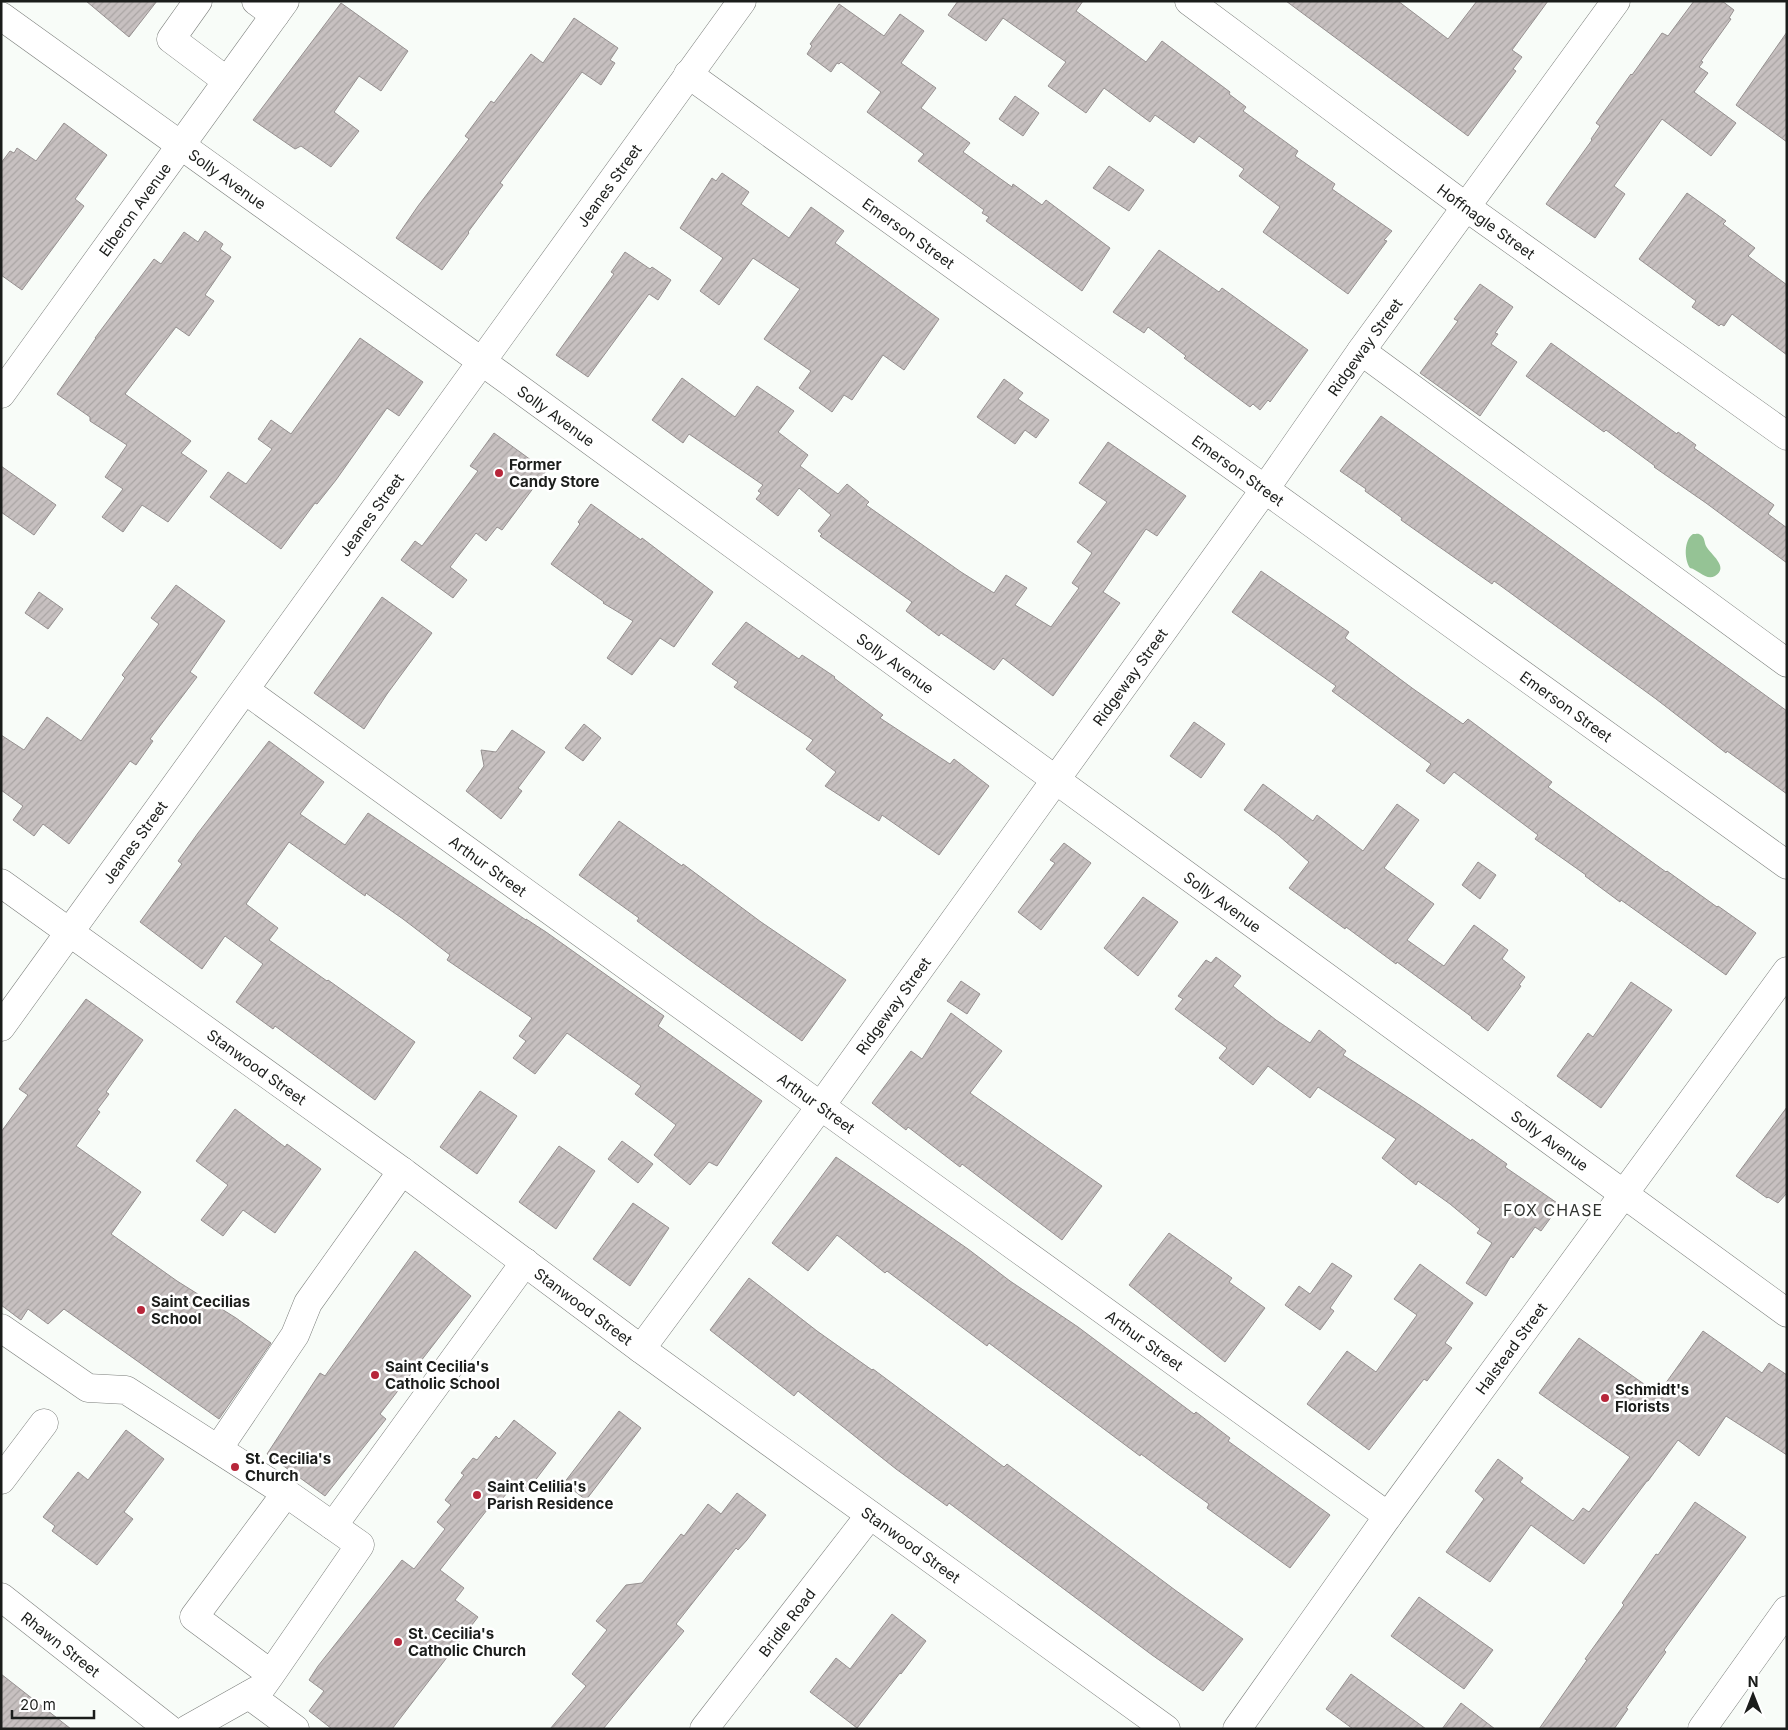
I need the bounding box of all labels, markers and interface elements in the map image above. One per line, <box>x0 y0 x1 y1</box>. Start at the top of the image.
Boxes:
street label: Jeanes Street <box>572 140 645 231</box>
street label: Solly Avenue <box>185 144 270 213</box>
street label: Elberon Avenue <box>94 159 175 260</box>
street label: Hoffnagle Street <box>1434 180 1539 263</box>
street label: Emerson Street <box>859 193 959 272</box>
street label: Ridgeway Street <box>1323 294 1406 400</box>
street label: Solly Avenue <box>514 381 599 450</box>
street label: Emerson Street <box>1189 431 1288 510</box>
place label: Former Candy Store <box>509 455 599 491</box>
marker: Former Candy Store <box>493 467 505 479</box>
street label: Jeanes Street <box>335 469 407 560</box>
street label: Ridgeway Street <box>1088 624 1171 729</box>
street label: Solly Avenue <box>853 628 938 698</box>
street label: Emerson Street <box>1516 667 1616 746</box>
street label: Jeanes Street <box>98 797 171 887</box>
street label: Arthur Street <box>446 831 531 900</box>
street label: Solly Avenue <box>1180 867 1265 936</box>
street label: Ridgeway Street <box>852 953 935 1058</box>
street label: Stanwood Street <box>204 1025 310 1109</box>
street label: Arthur Street <box>774 1069 859 1137</box>
street label: Solly Avenue <box>1508 1106 1593 1175</box>
district label: FOX CHASE <box>1503 1200 1603 1220</box>
street label: Stanwood Street <box>531 1263 636 1349</box>
place label: Saint Cecilias School <box>151 1292 250 1328</box>
street label: Halstead Street <box>1471 1299 1551 1398</box>
marker: Saint Cecilias School <box>135 1304 147 1316</box>
street label: Arthur Street <box>1102 1306 1187 1375</box>
place label: Saint Cecilia's Catholic School <box>385 1357 500 1393</box>
marker: Saint Cecilia's Catholic School <box>369 1369 381 1381</box>
place label: Schmidt's Florists <box>1615 1380 1689 1416</box>
marker: Schmidt's Florists <box>1599 1392 1611 1404</box>
place label: St. Cecilia's Church <box>245 1449 331 1485</box>
marker: St. Cecilia's Church <box>229 1461 241 1473</box>
place label: Saint Celilia's Parish Residence <box>487 1477 613 1513</box>
marker: Saint Celilia's Parish Residence <box>471 1489 483 1501</box>
street label: Stanwood Street <box>858 1502 964 1587</box>
street label: Bridle Road <box>754 1584 819 1660</box>
street label: Rhawn Street <box>18 1607 104 1681</box>
place label: St. Cecilia's Catholic Church <box>408 1624 526 1660</box>
marker: St. Cecilia's Catholic Church <box>392 1636 404 1648</box>
north arrow <box>1728 1670 1778 1720</box>
text: N <box>1748 1673 1758 1690</box>
scale bar <box>12 1688 95 1720</box>
text: 20 m <box>20 1695 56 1714</box>

